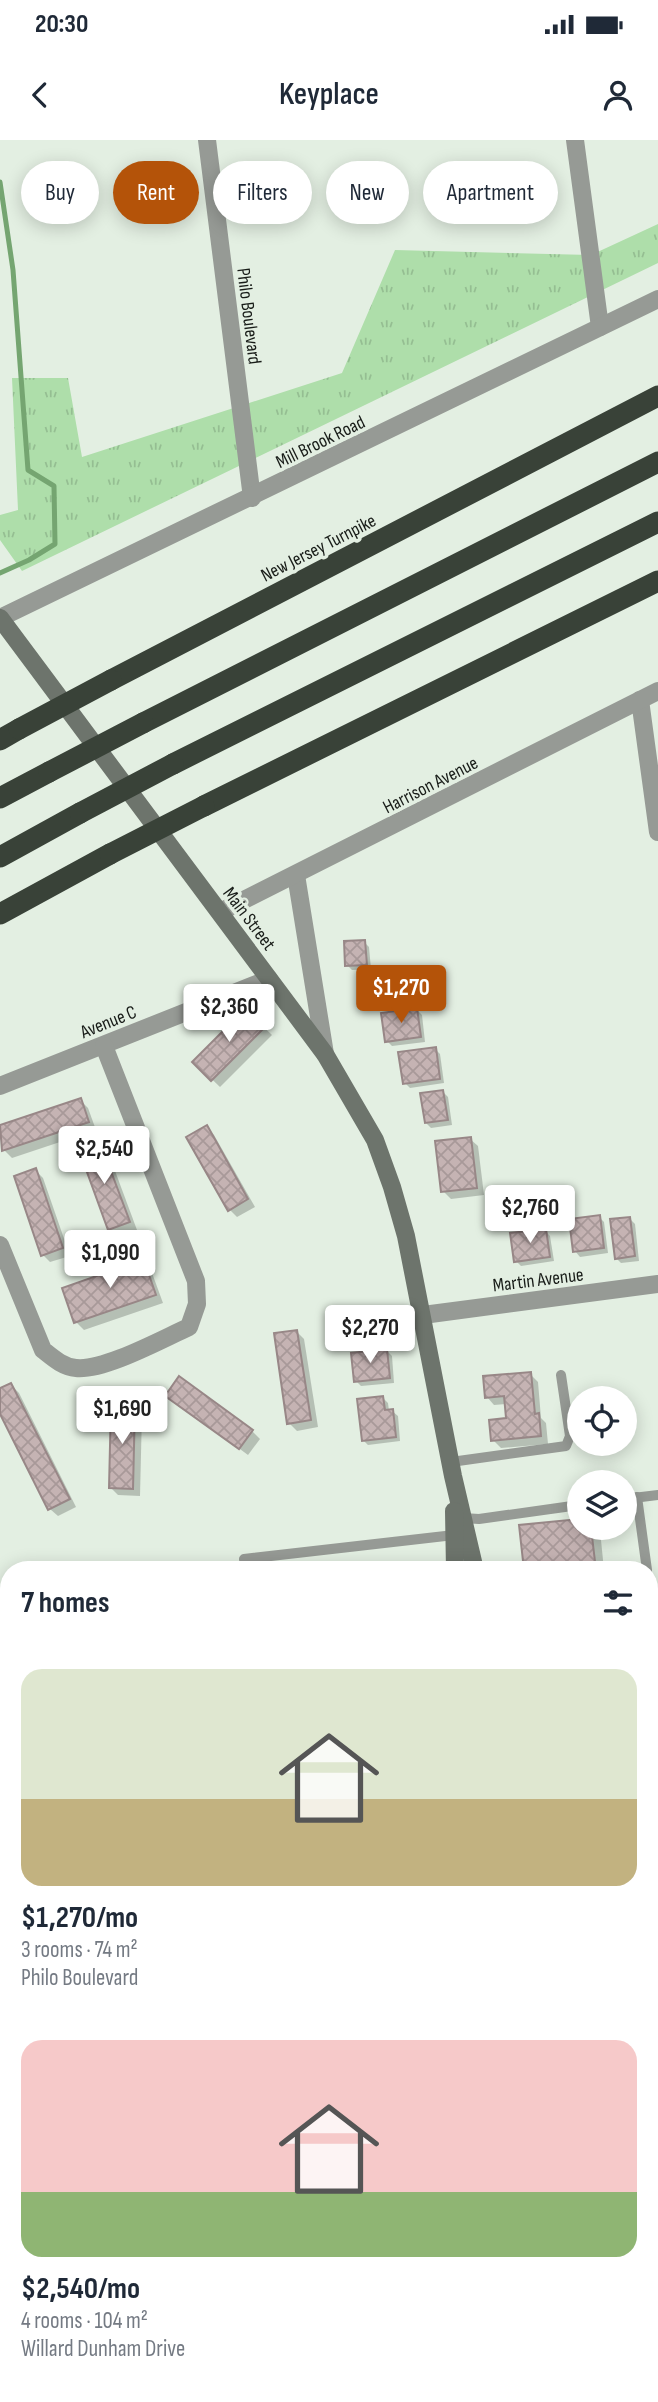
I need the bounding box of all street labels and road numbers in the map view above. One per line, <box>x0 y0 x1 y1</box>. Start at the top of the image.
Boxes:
street label: Philo Boulevard <box>231 267 266 366</box>
street label: Mill Brook Road <box>272 411 369 474</box>
street label: New Jersey Turnpike <box>257 509 380 587</box>
street label: Harrison Avenue <box>379 752 482 819</box>
street label: Main Street <box>218 883 280 955</box>
street label: Avenue C <box>76 1001 140 1044</box>
street label: Martin Avenue <box>492 1264 585 1297</box>

